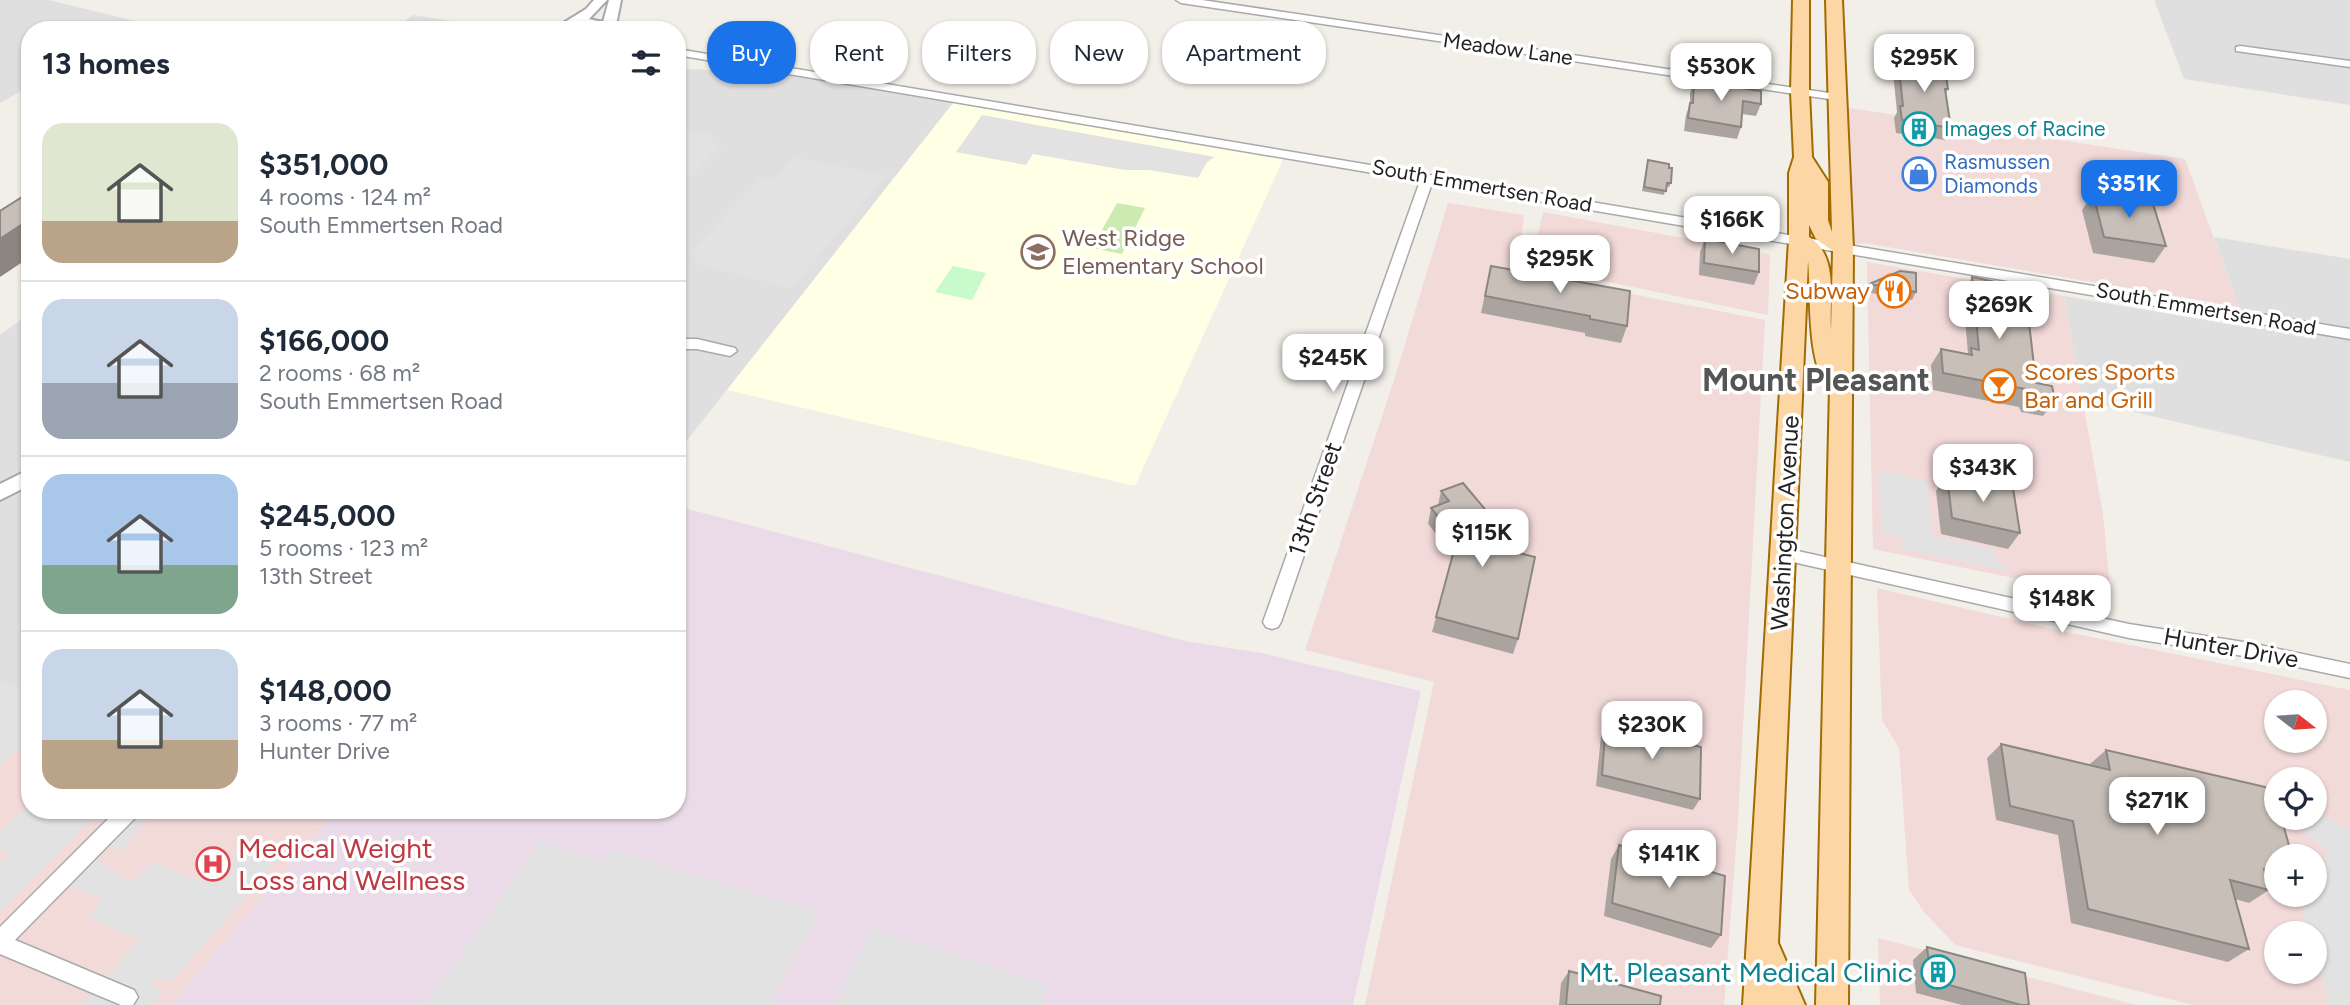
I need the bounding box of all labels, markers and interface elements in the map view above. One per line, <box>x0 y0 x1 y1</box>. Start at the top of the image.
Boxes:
chip: Buy <box>707 21 796 84</box>
chip: Rent <box>810 21 908 84</box>
chip: Filters <box>922 21 1036 84</box>
chip: New <box>1050 21 1148 84</box>
chip: Apartment <box>1162 21 1326 84</box>
street label: Meadow Lane <box>1442 27 1574 70</box>
pin: $295K <box>1875 34 1973 94</box>
pin: $530K <box>1672 43 1770 103</box>
text: $295K <box>1890 43 1958 71</box>
icon: filters <box>627 44 665 82</box>
text: 13 homes <box>42 45 170 82</box>
text: $530K <box>1686 52 1756 80</box>
building icon: Images of Racine <box>1900 110 1938 148</box>
place label: Images of Racine <box>1944 116 2105 141</box>
text: $351,000 <box>259 146 388 183</box>
place label: Rasmussen Diamonds <box>1944 149 2050 198</box>
icon: home <box>98 151 182 235</box>
street label: South Emmertsen Road <box>1370 154 1594 217</box>
shop icon: Rasmussen Diamonds <box>1900 155 1938 193</box>
pin: $351K <box>2080 160 2178 220</box>
text: $351K <box>2097 169 2161 197</box>
text: 4 rooms · 124 m² <box>259 183 431 211</box>
pin: $166K <box>1683 196 1781 256</box>
text: $166K <box>1700 205 1764 233</box>
text: South Emmertsen Road <box>259 211 503 239</box>
place label: West Ridge Elementary School <box>1062 223 1264 280</box>
school or university icon: West Ridge Elementary School <box>1019 233 1057 271</box>
pin: $295K <box>1511 236 1609 295</box>
text: $295K <box>1526 244 1594 272</box>
restaurant icon: Subway <box>1875 272 1913 310</box>
place label: Subway <box>1785 276 1870 305</box>
street label: South Emmertsen Road <box>2094 277 2318 340</box>
pin: $269K <box>1950 282 2048 341</box>
text: $269K <box>1965 290 2033 318</box>
text: $166,000 <box>259 322 389 359</box>
icon: home <box>98 327 182 411</box>
pin: $245K <box>1284 334 1382 394</box>
text: $245K <box>1298 343 1368 371</box>
place label: Scores Sports Bar and Grill <box>2024 357 2175 414</box>
text: 2 rooms · 68 m² <box>259 359 420 387</box>
district label: Mount Pleasant <box>1702 361 1930 399</box>
bar icon: Scores Sports Bar and Grill <box>1980 367 2018 405</box>
text: South Emmertsen Road <box>259 387 503 415</box>
street label: Washington Avenue <box>1764 415 1805 631</box>
street label: 13th Street <box>1282 438 1348 560</box>
pin: $343K <box>1934 444 2032 504</box>
text: $343K <box>1949 453 2017 481</box>
text: $245,000 <box>259 497 395 534</box>
icon: home <box>98 502 182 586</box>
pin: $115K <box>1433 510 1531 569</box>
text: $115K <box>1452 518 1512 546</box>
text: 5 rooms · 123 m² <box>259 534 428 562</box>
text: 13th Street <box>259 562 373 590</box>
pin: $148K <box>2013 576 2111 635</box>
text: $148K <box>2029 584 2095 612</box>
street label: Hunter Drive <box>2161 621 2301 674</box>
text: $148,000 <box>259 672 392 709</box>
icon: home <box>98 677 182 761</box>
north arrow <box>2264 690 2328 752</box>
map controls <box>2264 690 2327 984</box>
pin: $230K <box>1603 702 1701 761</box>
text: 3 rooms · 77 m² <box>259 709 417 737</box>
text: $230K <box>1617 710 1687 738</box>
text: Hunter Drive <box>259 737 390 765</box>
button: locate <box>2264 767 2327 830</box>
pin: $271K <box>2108 778 2206 837</box>
text: $271K <box>2125 786 2189 814</box>
pin: $141K <box>1620 830 1718 890</box>
place label: Medical Weight Loss and Wellness <box>238 831 465 897</box>
text: $141K <box>1638 839 1700 867</box>
button: + <box>2264 844 2327 907</box>
hospital icon: Medical Weight Loss and Wellness <box>194 845 232 883</box>
button: − <box>2264 921 2327 984</box>
building icon: Mt. Pleasant Medical Clinic <box>1919 953 1957 991</box>
place label: Mt. Pleasant Medical Clinic <box>1579 955 1913 989</box>

